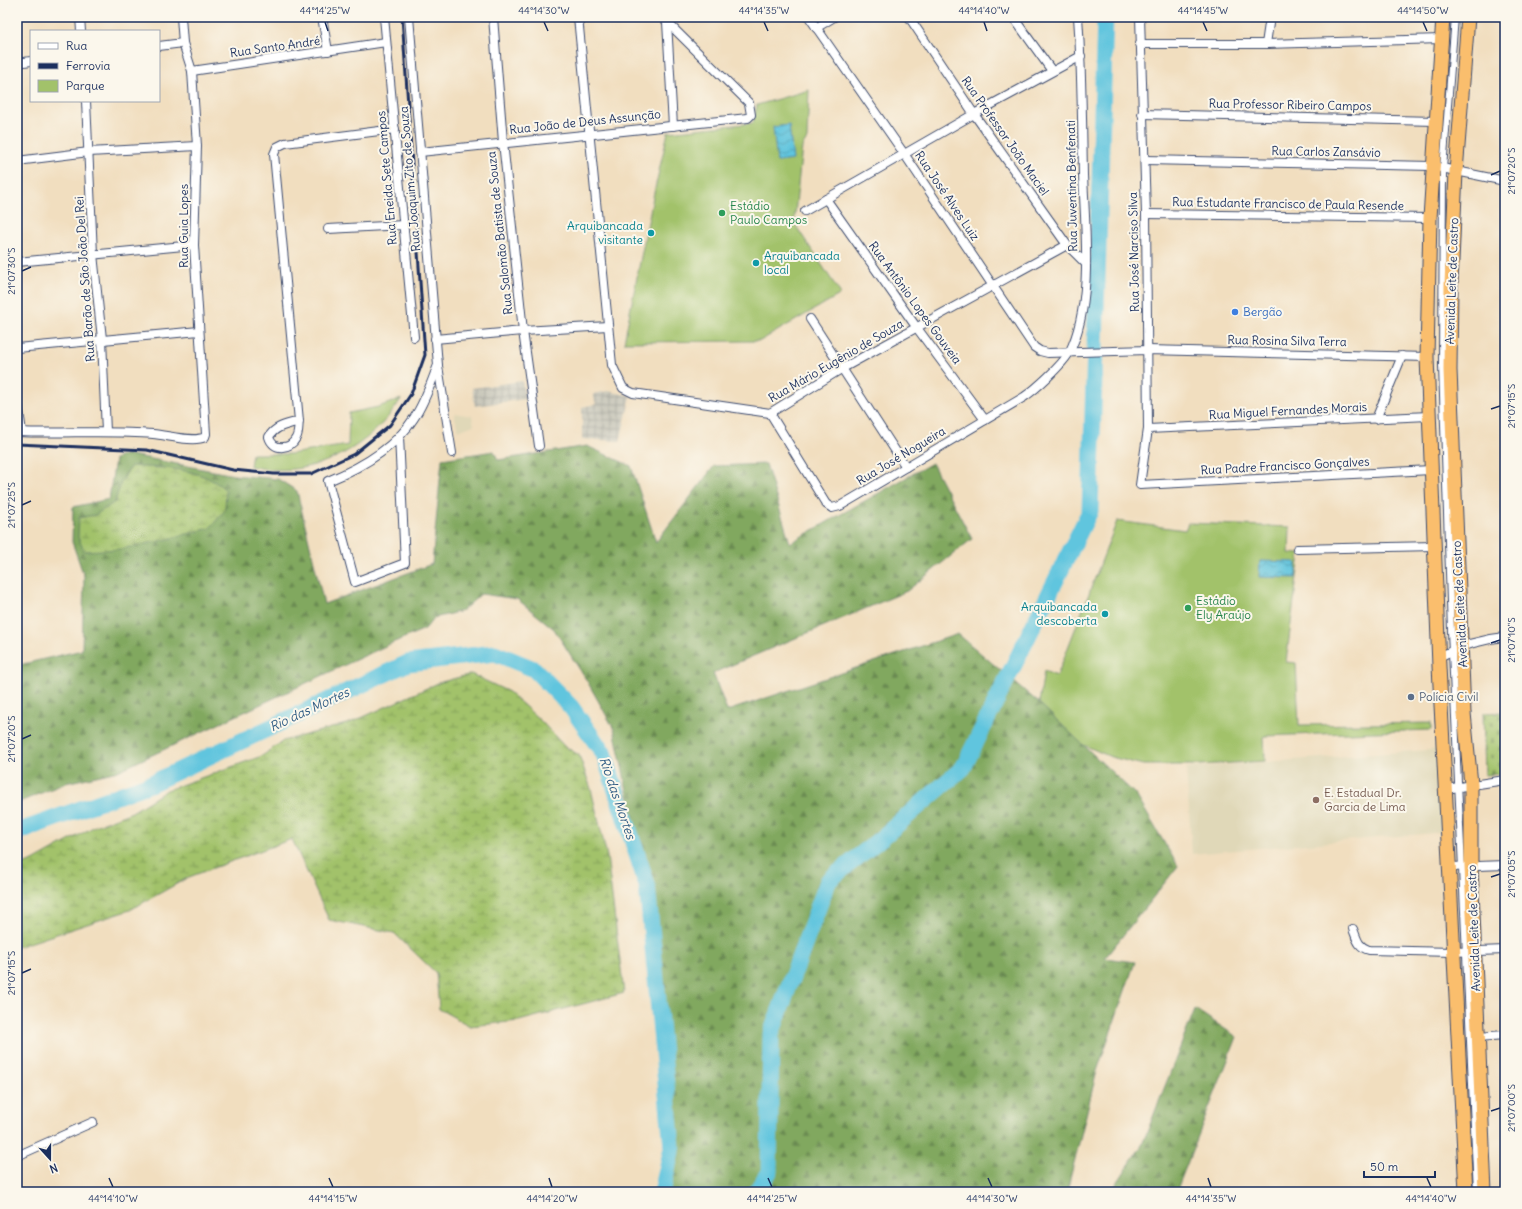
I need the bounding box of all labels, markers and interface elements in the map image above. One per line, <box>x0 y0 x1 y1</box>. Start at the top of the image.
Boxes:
text: 44°14'25"W <box>300 4 350 17</box>
text: 44°14'30"W <box>518 4 570 17</box>
text: 44°14'35"W <box>739 4 789 17</box>
text: 44°14'40"W <box>958 4 1010 17</box>
text: 44°14'45"W <box>1178 4 1228 17</box>
text: 44°14'50"W <box>1397 4 1449 17</box>
legend <box>30 30 160 102</box>
street label: Rua Santo André <box>229 33 321 60</box>
text: Rua <box>66 38 88 53</box>
text: Ferrovia <box>66 58 111 73</box>
street label: Rua Professor João Maciel <box>959 73 1052 198</box>
text: Parque <box>66 78 105 93</box>
street label: Rua Professor Ribeiro Campos <box>1208 96 1372 113</box>
street label: Rua Joaquim Zito de Souza <box>396 106 423 252</box>
street label: Rua João de Deus Assunção <box>508 106 662 137</box>
street label: Rua Eneida Sete Campos <box>373 110 400 246</box>
street label: Rua Juventina Benfenati <box>1063 120 1080 252</box>
street label: Rua Carlos Zansávio <box>1271 143 1381 160</box>
text: 21°07'20"S <box>1505 147 1518 195</box>
street label: Rua José Alves Luiz <box>912 148 983 244</box>
street label: Rua Salomão Batista de Souza <box>483 151 516 315</box>
street label: Rua Guia Lopes <box>176 184 191 268</box>
street label: Rua José Narciso Silva <box>1125 192 1142 312</box>
street label: Rua Estudante Francisco de Paula Resende <box>1172 194 1404 213</box>
street label: Rua Barão de São João Del Rei <box>71 196 98 362</box>
place label: Estádio Paulo Campos <box>730 198 807 227</box>
marker: Estádio Paulo Campos <box>717 208 727 218</box>
street label: Avenida Leite de Castro <box>1442 217 1461 345</box>
place label: Arquibancada visitante <box>567 218 643 247</box>
marker: Arquibancada visitante <box>646 228 656 238</box>
street label: Rua Antônio Lopes Gouveia <box>866 239 965 367</box>
text: 21°07'30"S <box>5 247 18 295</box>
place label: Arquibancada local <box>764 248 840 277</box>
marker: Arquibancada local <box>751 258 761 268</box>
place label: Bergão <box>1243 304 1283 319</box>
marker: Bergão <box>1230 307 1240 317</box>
street label: Rua Mário Eugênio de Souza <box>766 316 906 405</box>
street label: Rua Rosina Silva Terra <box>1227 332 1347 349</box>
text: 21°07'15"S <box>1505 383 1518 428</box>
street label: Rua Miguel Fernandes Morais <box>1208 399 1367 422</box>
street label: Rua José Nogueira <box>854 423 948 488</box>
street label: Rua Padre Francisco Gonçalves <box>1200 454 1370 477</box>
text: 21°07'25"S <box>5 481 18 528</box>
street label: Avenida Leite de Castro <box>1449 540 1470 668</box>
place label: Estádio Ely Araújo <box>1196 593 1251 622</box>
place label: Arquibancada descoberta <box>1021 599 1097 628</box>
marker: Estádio Ely Araújo <box>1183 603 1193 613</box>
marker: Arquibancada descoberta <box>1100 609 1110 619</box>
text: 21°07'10"S <box>1505 617 1518 663</box>
water label: Rio das Mortes <box>267 683 353 735</box>
place label: Polícia Civil <box>1419 689 1478 704</box>
marker: Polícia Civil <box>1406 692 1416 702</box>
text: 21°07'20"S <box>5 715 18 763</box>
water label: Rio das Mortes <box>596 755 640 843</box>
place label: E. Estadual Dr. Garcia de Lima <box>1324 785 1406 814</box>
marker: E. Estadual Dr. Garcia de Lima <box>1311 795 1321 805</box>
text: 21°07'05"S <box>1505 850 1518 898</box>
street label: Avenida Leite de Castro <box>1464 864 1483 992</box>
text: 21°07'15"S <box>5 950 18 995</box>
text: 21°07'00"S <box>1505 1083 1518 1132</box>
north arrow <box>30 1139 70 1179</box>
scale bar <box>1364 1153 1435 1179</box>
text: 50 m <box>1370 1159 1399 1174</box>
text: N <box>48 1160 60 1176</box>
text: 44°14'10"W <box>88 1192 138 1205</box>
text: 44°14'15"W <box>309 1192 357 1205</box>
text: 44°14'20"W <box>526 1192 578 1205</box>
text: 44°14'25"W <box>747 1192 797 1205</box>
text: 44°14'30"W <box>966 1192 1018 1205</box>
text: 44°14'35"W <box>1186 1192 1236 1205</box>
text: 44°14'40"W <box>1405 1192 1457 1205</box>

